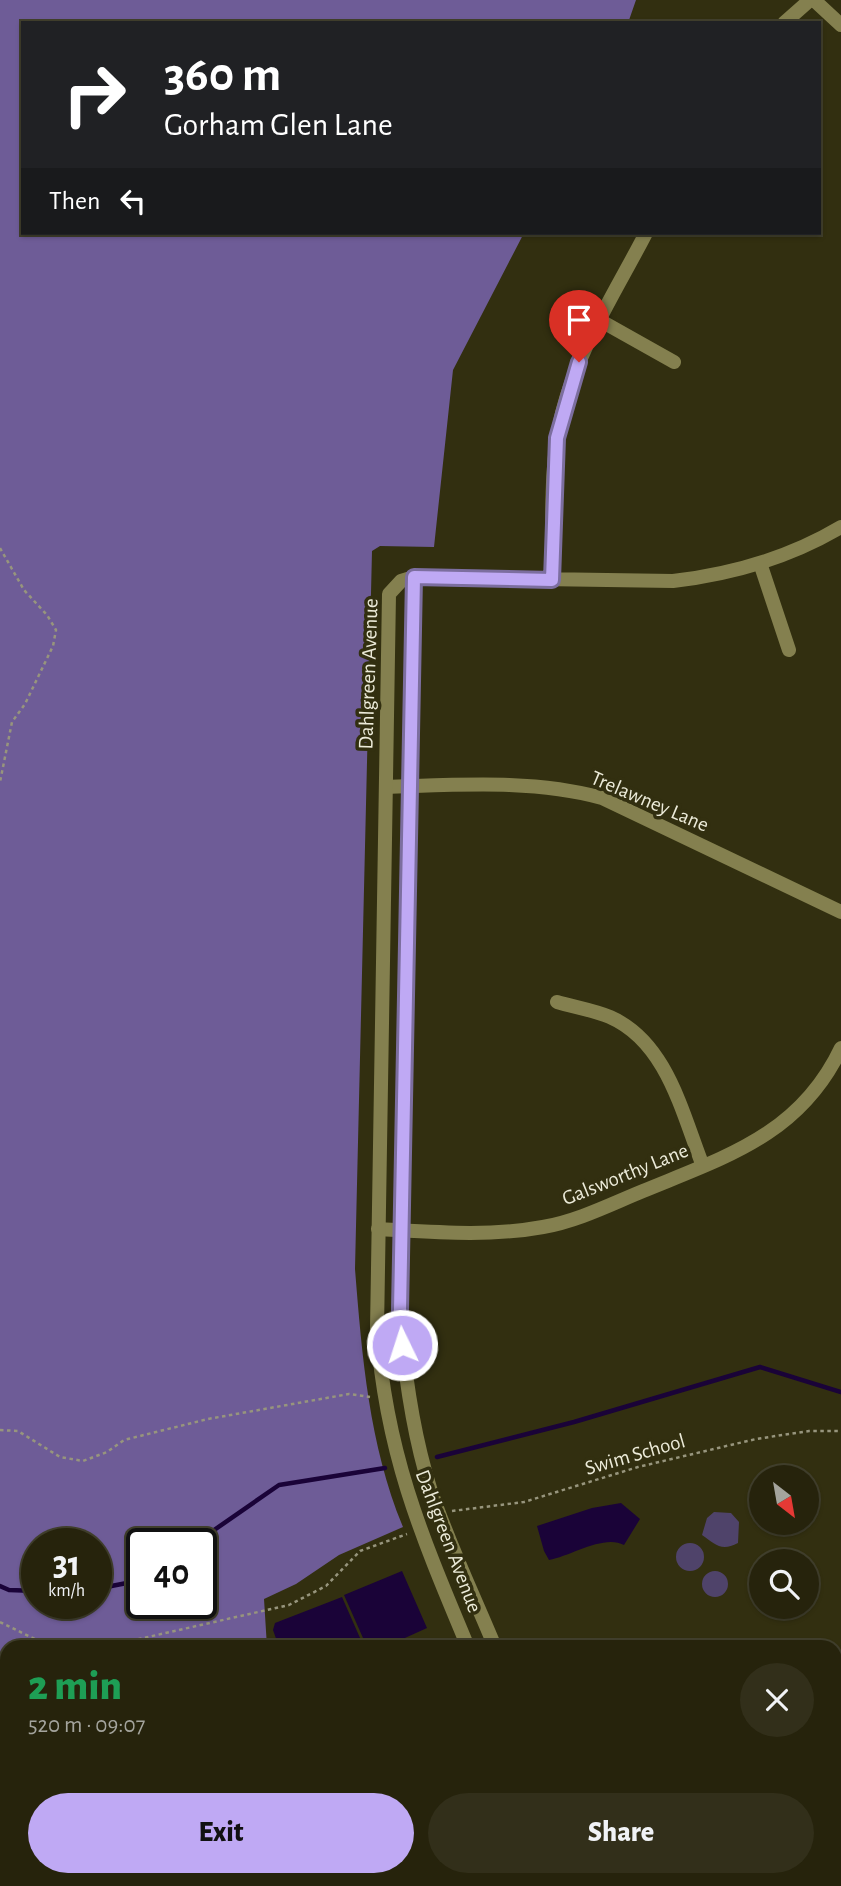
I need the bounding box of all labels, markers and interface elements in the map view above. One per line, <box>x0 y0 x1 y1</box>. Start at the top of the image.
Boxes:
icon: right <box>49 49 140 140</box>
text: 360 m <box>164 51 281 100</box>
text: Gorham Glen Lane <box>164 109 393 141</box>
icon: left <box>114 182 152 220</box>
text: Then <box>49 188 100 214</box>
pin <box>549 290 609 362</box>
icon: arrive <box>560 301 598 339</box>
street label: Dahlgreen Avenue <box>355 598 382 750</box>
street label: Trelawney Lane <box>588 767 712 836</box>
street label: Galsworthy Lane <box>559 1140 691 1209</box>
position arrow <box>365 1308 439 1382</box>
street label: Swim School <box>583 1430 688 1479</box>
north arrow <box>749 1465 819 1535</box>
map controls <box>749 1465 819 1619</box>
street label: Dahlgreen Avenue <box>412 1467 485 1616</box>
speed limit sign: 40 <box>126 1528 217 1619</box>
text: 31 <box>53 1547 80 1582</box>
button: search <box>749 1549 819 1619</box>
text: km/h <box>48 1582 85 1600</box>
button: close <box>740 1663 814 1737</box>
text: 2 min <box>28 1665 122 1707</box>
text: 520 m · 09:07 <box>28 1714 145 1737</box>
button: Exit <box>28 1793 414 1873</box>
button: Share <box>428 1793 814 1873</box>

